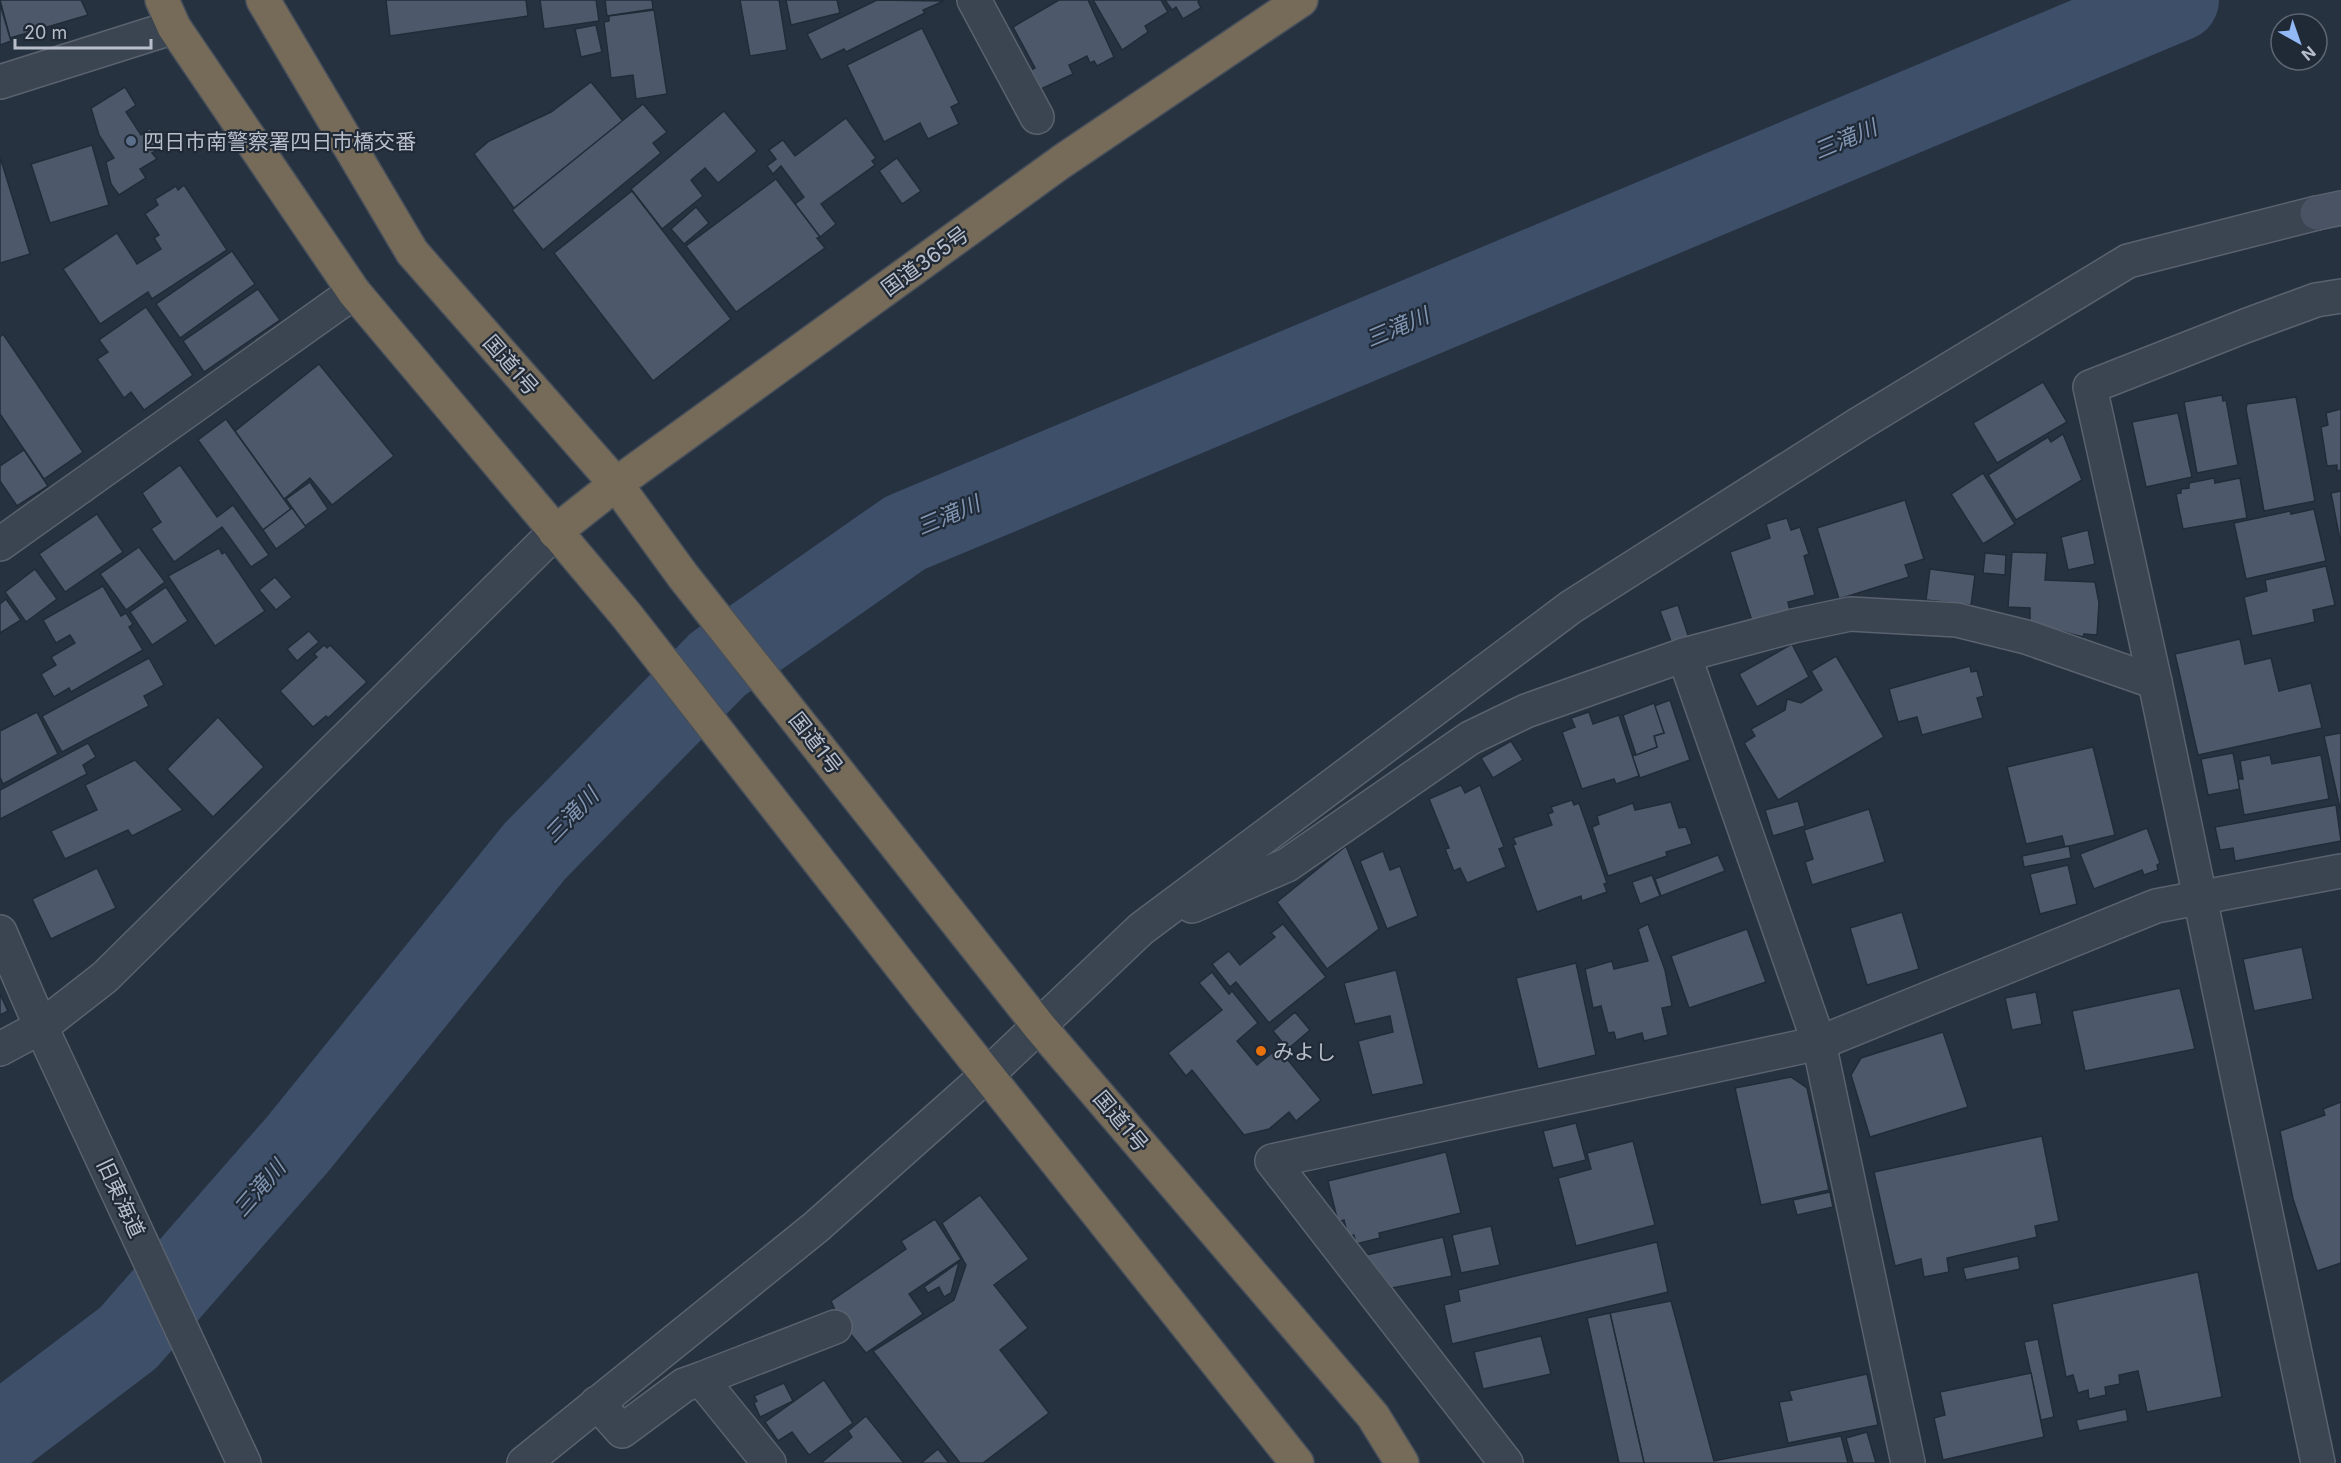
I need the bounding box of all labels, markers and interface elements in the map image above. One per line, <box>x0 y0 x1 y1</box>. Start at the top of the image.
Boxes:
scale bar <box>15 12 152 50</box>
north arrow <box>2269 12 2329 72</box>
text: 20 m <box>24 22 67 43</box>
text: N <box>2298 42 2320 65</box>
water label: 三滝川 <box>1810 113 1882 164</box>
place label: 四日市南警察署四日市橋交番 <box>143 129 416 154</box>
marker: 四日市南警察署四日市橋交番 <box>124 134 138 148</box>
street label: 国道365号 <box>876 221 974 301</box>
water label: 三滝川 <box>1362 301 1434 352</box>
street label: 国道1号 <box>478 330 544 400</box>
water label: 三滝川 <box>913 489 985 540</box>
street label: 国道1号 <box>784 707 848 779</box>
water label: 三滝川 <box>539 781 605 848</box>
place label: みよし <box>1273 1039 1336 1064</box>
marker: みよし <box>1254 1044 1268 1058</box>
street label: 国道1号 <box>1088 1086 1154 1156</box>
water label: 三滝川 <box>228 1153 292 1221</box>
street label: 旧東海道 <box>92 1155 150 1241</box>

